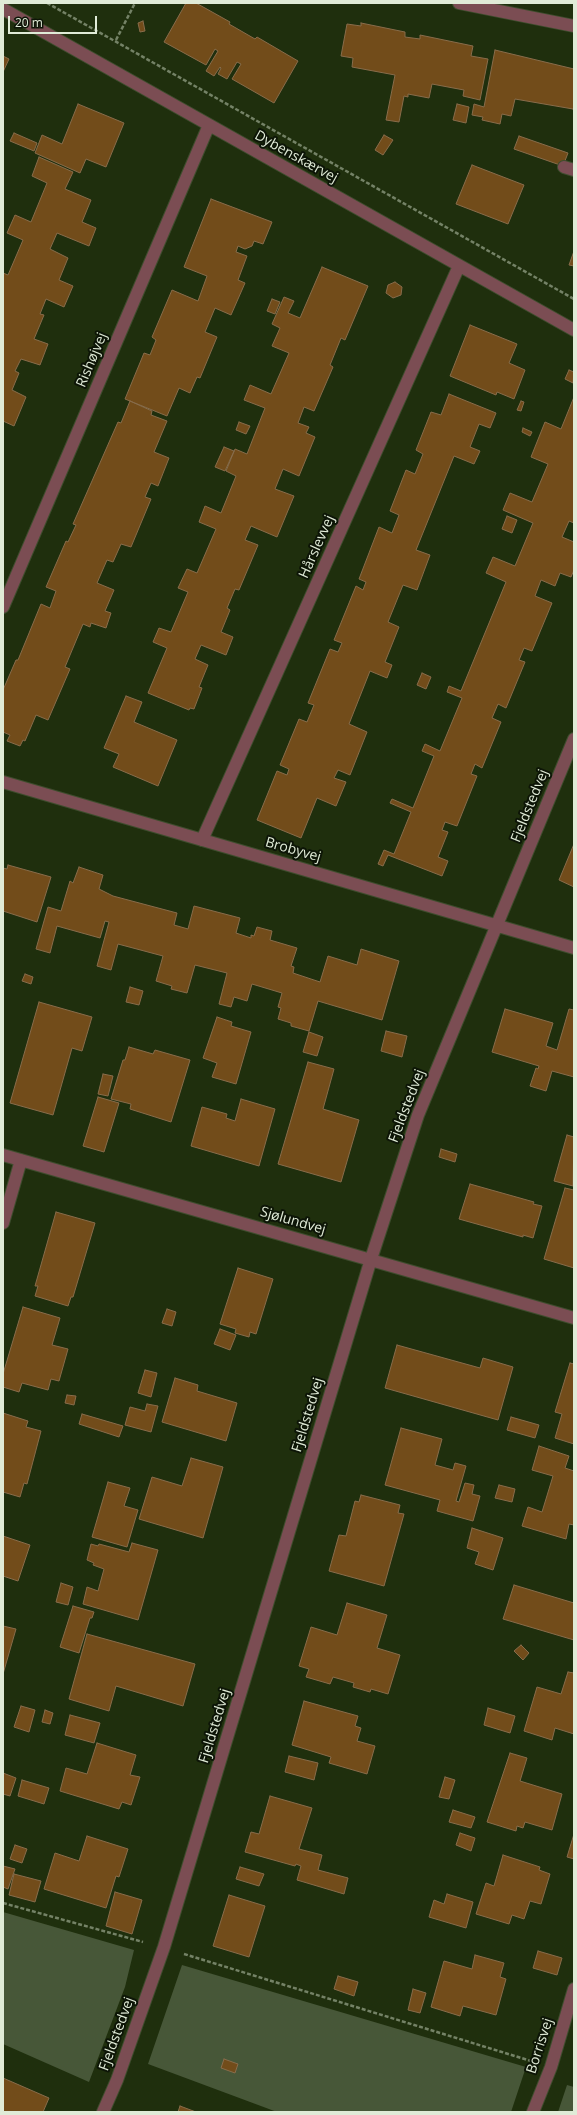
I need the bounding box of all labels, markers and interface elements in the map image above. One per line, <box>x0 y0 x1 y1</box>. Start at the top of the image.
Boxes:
scale bar <box>10 8 99 34</box>
text: 20 m <box>15 14 43 31</box>
street label: Dybenskærvej <box>252 127 340 187</box>
street label: Rishøjvej <box>73 330 111 390</box>
street label: Hårslevvej <box>296 513 338 581</box>
street label: Fjeldstedvej <box>508 767 552 845</box>
street label: Brobyvej <box>263 834 323 866</box>
street label: Fjeldstedvej <box>385 1067 429 1145</box>
street label: Sjølundvej <box>258 1204 328 1238</box>
street label: Fjeldstedvej <box>289 1376 327 1454</box>
street label: Fjeldstedvej <box>196 1687 234 1765</box>
street label: Fjeldstedvej <box>96 1995 138 2073</box>
street label: Borrisvej <box>523 2016 557 2076</box>

